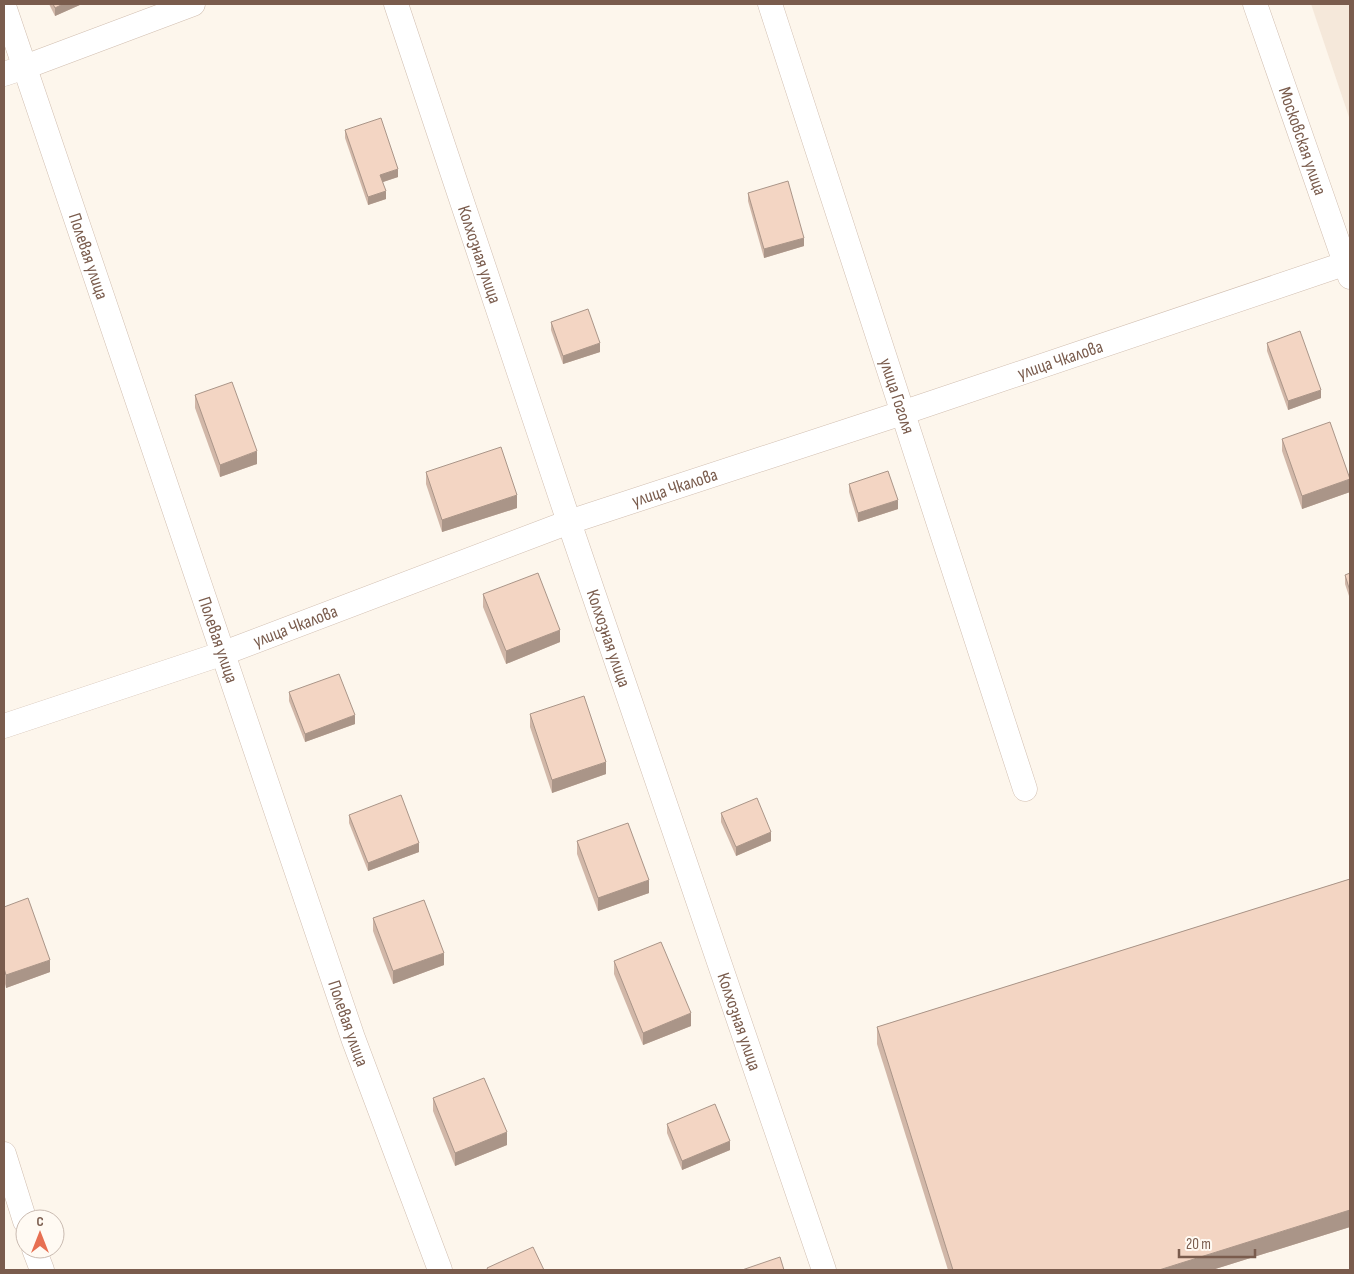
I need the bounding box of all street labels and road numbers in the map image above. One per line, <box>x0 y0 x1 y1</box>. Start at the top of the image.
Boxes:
street label: Московская улица <box>1274 84 1331 198</box>
street label: Колхозная улица <box>453 203 505 306</box>
street label: Полевая улица <box>64 210 112 302</box>
street label: улица Чкалова <box>1015 336 1106 384</box>
street label: улица Гоголя <box>875 355 919 437</box>
street label: улица Чкалова <box>629 464 720 512</box>
street label: Колхозная улица <box>582 587 635 690</box>
street label: Полевая улица <box>194 594 242 686</box>
street label: улица Чкалова <box>250 601 341 652</box>
street label: Колхозная улица <box>712 970 765 1073</box>
street label: Полевая улица <box>323 978 373 1070</box>

